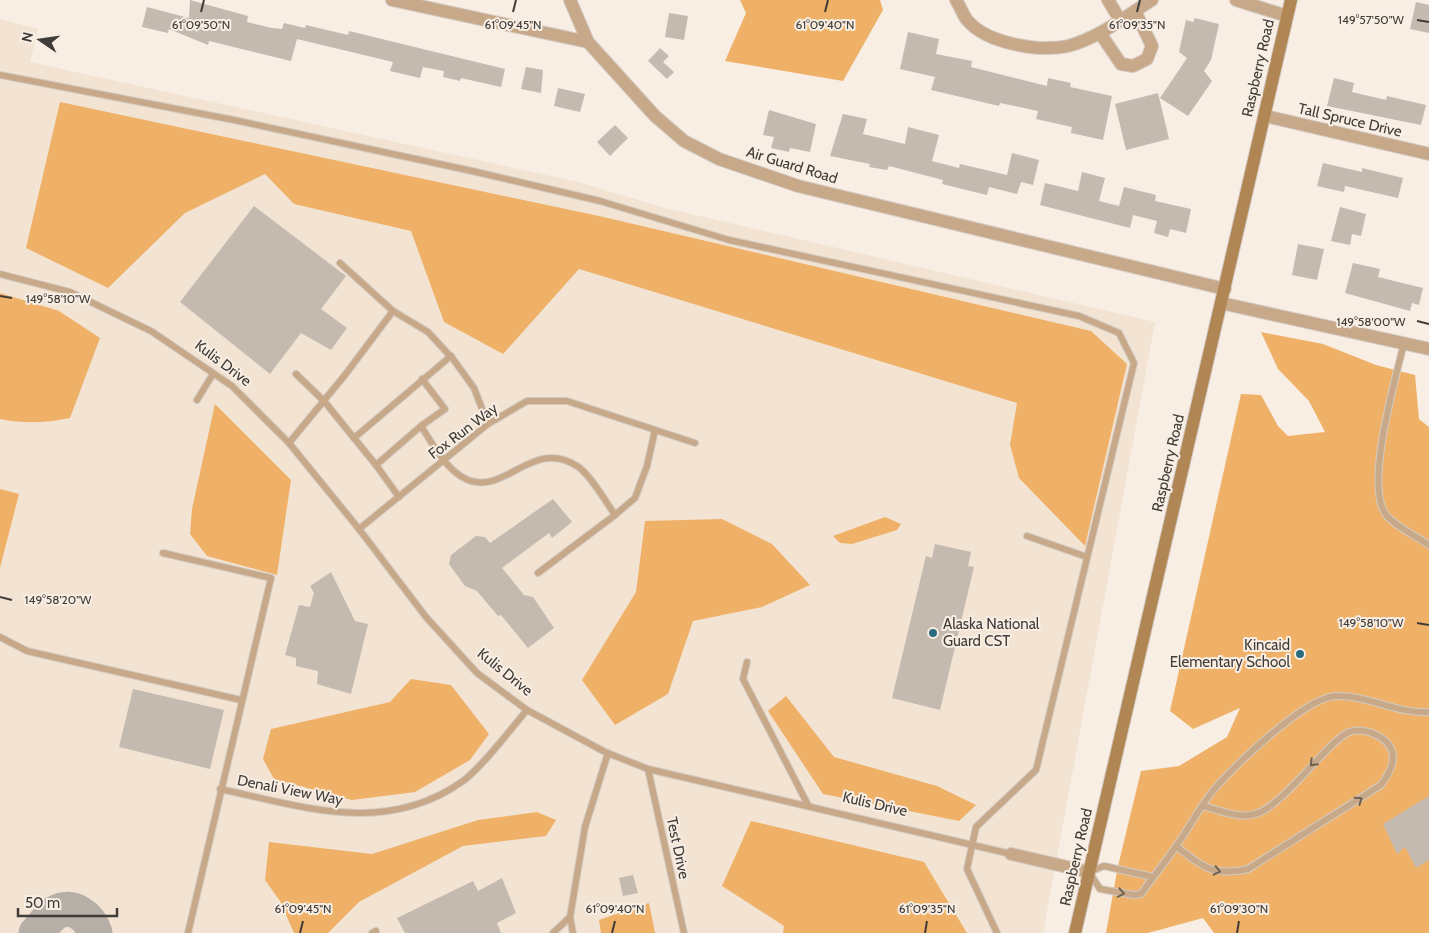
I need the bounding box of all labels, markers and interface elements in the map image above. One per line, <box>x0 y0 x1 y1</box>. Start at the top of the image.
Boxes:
text: 149°57'50"W <box>1338 12 1405 27</box>
north arrow <box>15 15 65 65</box>
text: 61°09'50"N <box>172 17 230 32</box>
text: 61°09'45"N <box>485 17 541 32</box>
text: 61°09'40"N <box>796 17 854 32</box>
text: 61°09'35"N <box>1109 17 1165 32</box>
street label: Raspberry Road <box>1238 17 1278 119</box>
text: N <box>17 30 37 44</box>
street label: Tall Spruce Drive <box>1296 99 1404 141</box>
street label: Air Guard Road <box>744 143 840 187</box>
text: 149°58'10"W <box>26 291 91 306</box>
text: 149°58'00"W <box>1337 314 1406 329</box>
street label: Kulis Drive <box>191 336 255 390</box>
street label: Fox Run Way <box>425 399 502 463</box>
street label: Raspberry Road <box>1148 412 1188 514</box>
text: 149°58'20"W <box>25 592 92 607</box>
place label: Alaska National Guard CST <box>943 615 1040 650</box>
text: 149°58'10"W <box>1339 615 1404 630</box>
marker: Alaska National Guard CST <box>927 627 939 639</box>
place label: Kincaid Elementary School <box>1170 636 1290 671</box>
street label: Kulis Drive <box>474 644 537 700</box>
marker: Kincaid Elementary School <box>1294 648 1306 660</box>
one-way arrow <box>1310 757 1319 766</box>
street label: Denali View Way <box>236 771 345 809</box>
street label: Kulis Drive <box>841 788 909 820</box>
one-way arrow <box>1354 797 1363 807</box>
street label: Raspberry Road <box>1056 806 1096 908</box>
street label: Test Drive <box>663 815 693 881</box>
one-way arrow <box>1212 865 1221 876</box>
scale bar <box>18 886 116 918</box>
one-way arrow <box>1116 887 1125 898</box>
text: 50 m <box>25 894 60 912</box>
text: 61°09'45"N <box>275 901 331 916</box>
text: 61°09'40"N <box>586 901 644 916</box>
text: 61°09'35"N <box>899 901 955 916</box>
text: 61°09'30"N <box>1210 901 1268 916</box>

